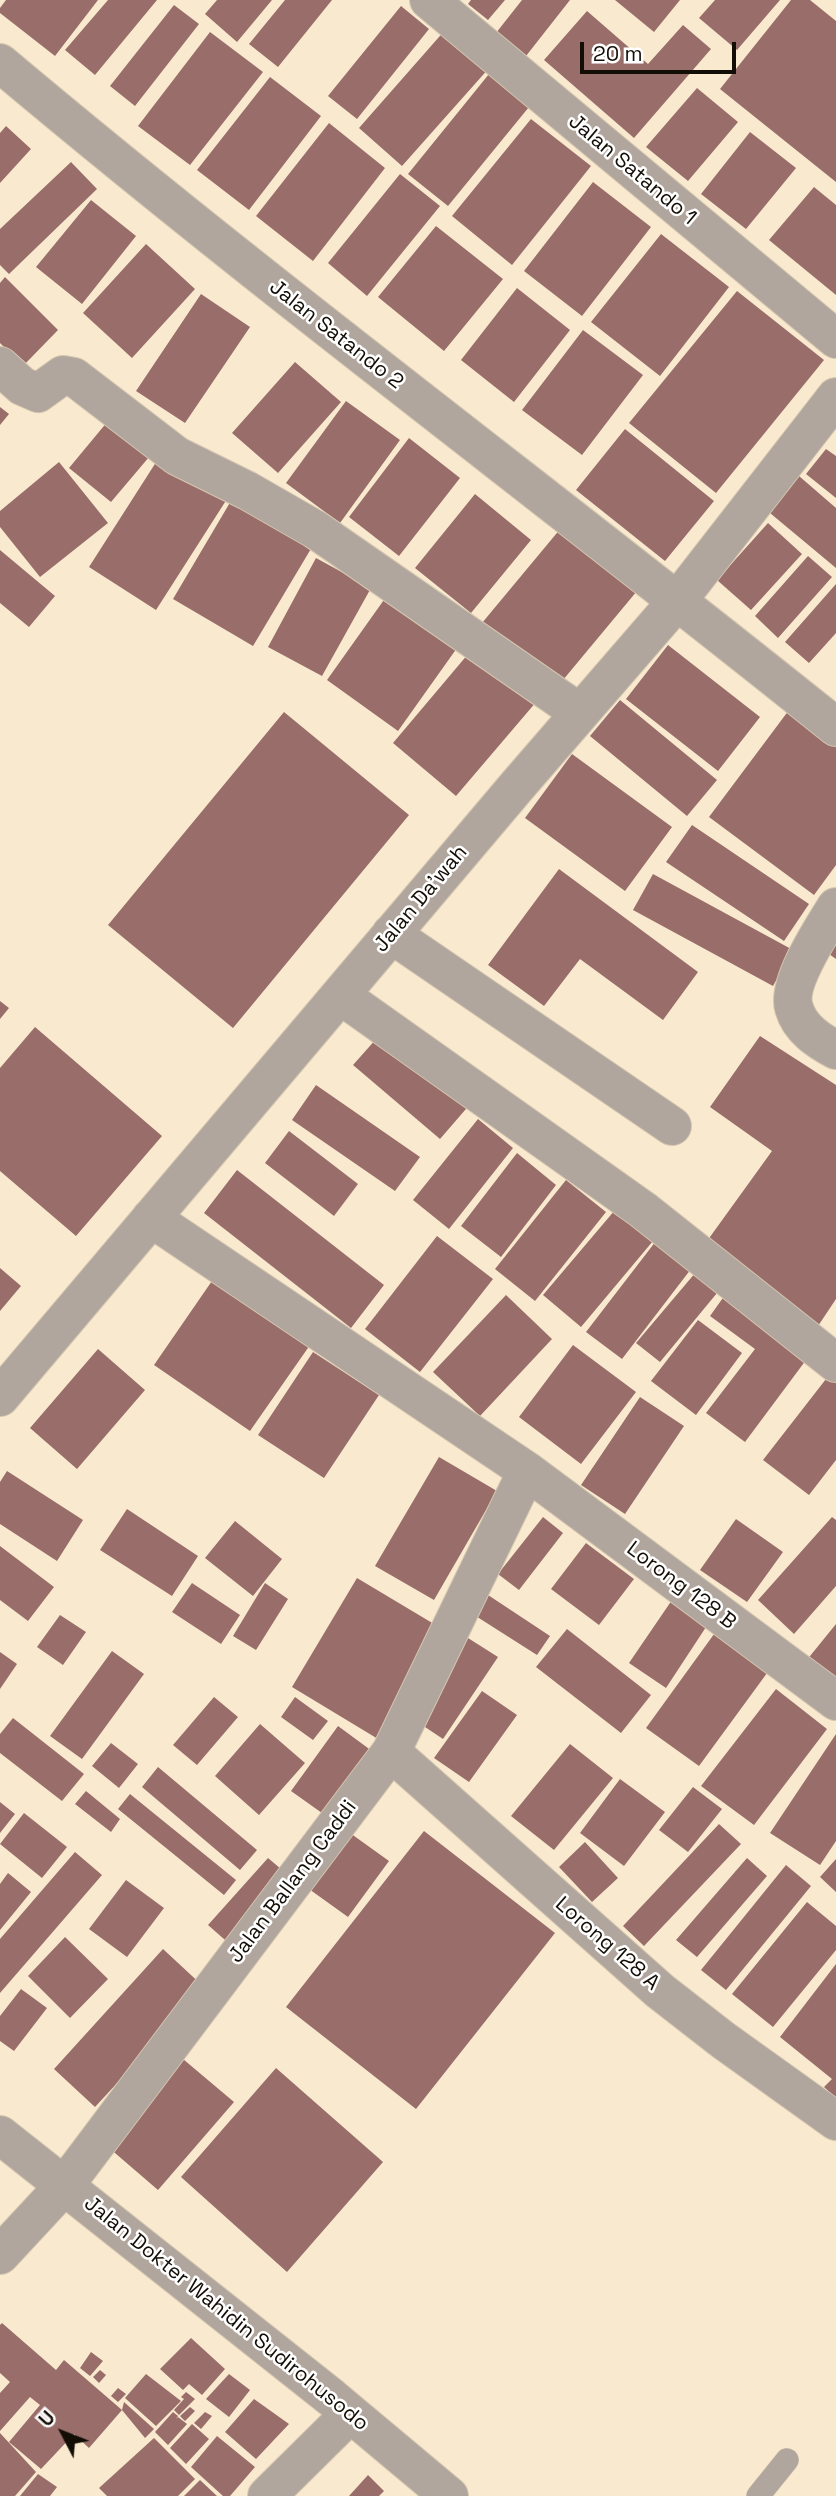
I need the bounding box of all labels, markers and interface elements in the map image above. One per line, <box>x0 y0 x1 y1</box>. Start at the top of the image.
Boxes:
scale bar <box>584 28 740 72</box>
text: 20 m <box>593 40 643 67</box>
street label: Jalan Satando 1 <box>563 109 701 231</box>
street label: Jalan Satando 2 <box>264 275 408 395</box>
street label: Jalan Da'wah <box>369 840 473 958</box>
street label: Lorong 128 B <box>621 1537 741 1635</box>
street label: Jalan Ballang Caddi <box>224 1796 362 1968</box>
street label: Lorong 128 A <box>550 1892 664 1996</box>
street label: Jalan Dokter Wahidin Sudirohusodo <box>79 2191 373 2437</box>
north arrow <box>28 2398 98 2468</box>
text: U <box>33 2406 61 2432</box>

